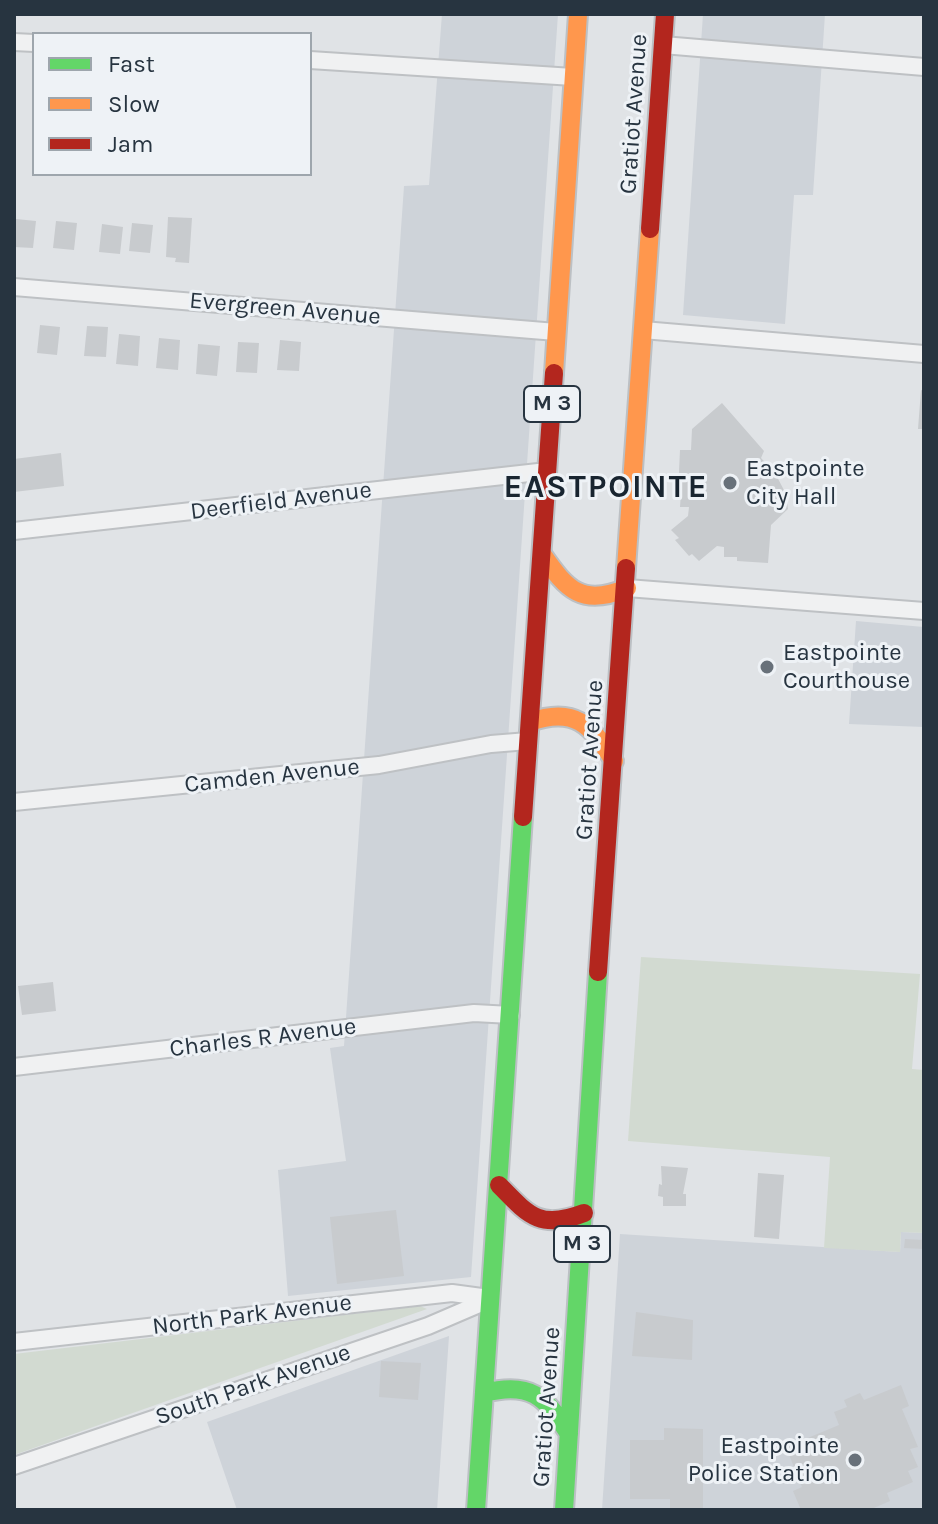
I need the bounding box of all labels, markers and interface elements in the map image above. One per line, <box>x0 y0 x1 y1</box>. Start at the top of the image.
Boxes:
legend <box>32 32 312 176</box>
street label: Gratiot Avenue <box>614 33 654 195</box>
text: Fast <box>108 50 155 78</box>
text: Slow <box>108 90 160 118</box>
text: Jam <box>108 130 153 158</box>
street label: Evergreen Avenue <box>188 286 382 332</box>
road number: M 3 <box>524 386 580 422</box>
place label: Eastpointe City Hall <box>746 455 864 511</box>
district label: EASTPOINTE <box>503 469 709 507</box>
marker: Eastpointe City Hall <box>721 474 739 492</box>
street label: Deerfield Avenue <box>189 476 373 526</box>
place label: Eastpointe Courthouse <box>783 639 910 695</box>
marker: Eastpointe Courthouse <box>758 658 776 676</box>
street label: Gratiot Avenue <box>570 679 610 841</box>
street label: Camden Avenue <box>183 752 361 800</box>
street label: Charles R Avenue <box>168 1012 358 1064</box>
road number: M 3 <box>554 1226 610 1262</box>
street label: North Park Avenue <box>151 1288 353 1342</box>
street label: Gratiot Avenue <box>527 1326 567 1488</box>
street label: South Park Avenue <box>152 1338 354 1432</box>
place label: Eastpointe Police Station <box>688 1432 839 1488</box>
marker: Eastpointe Police Station <box>846 1451 864 1469</box>

